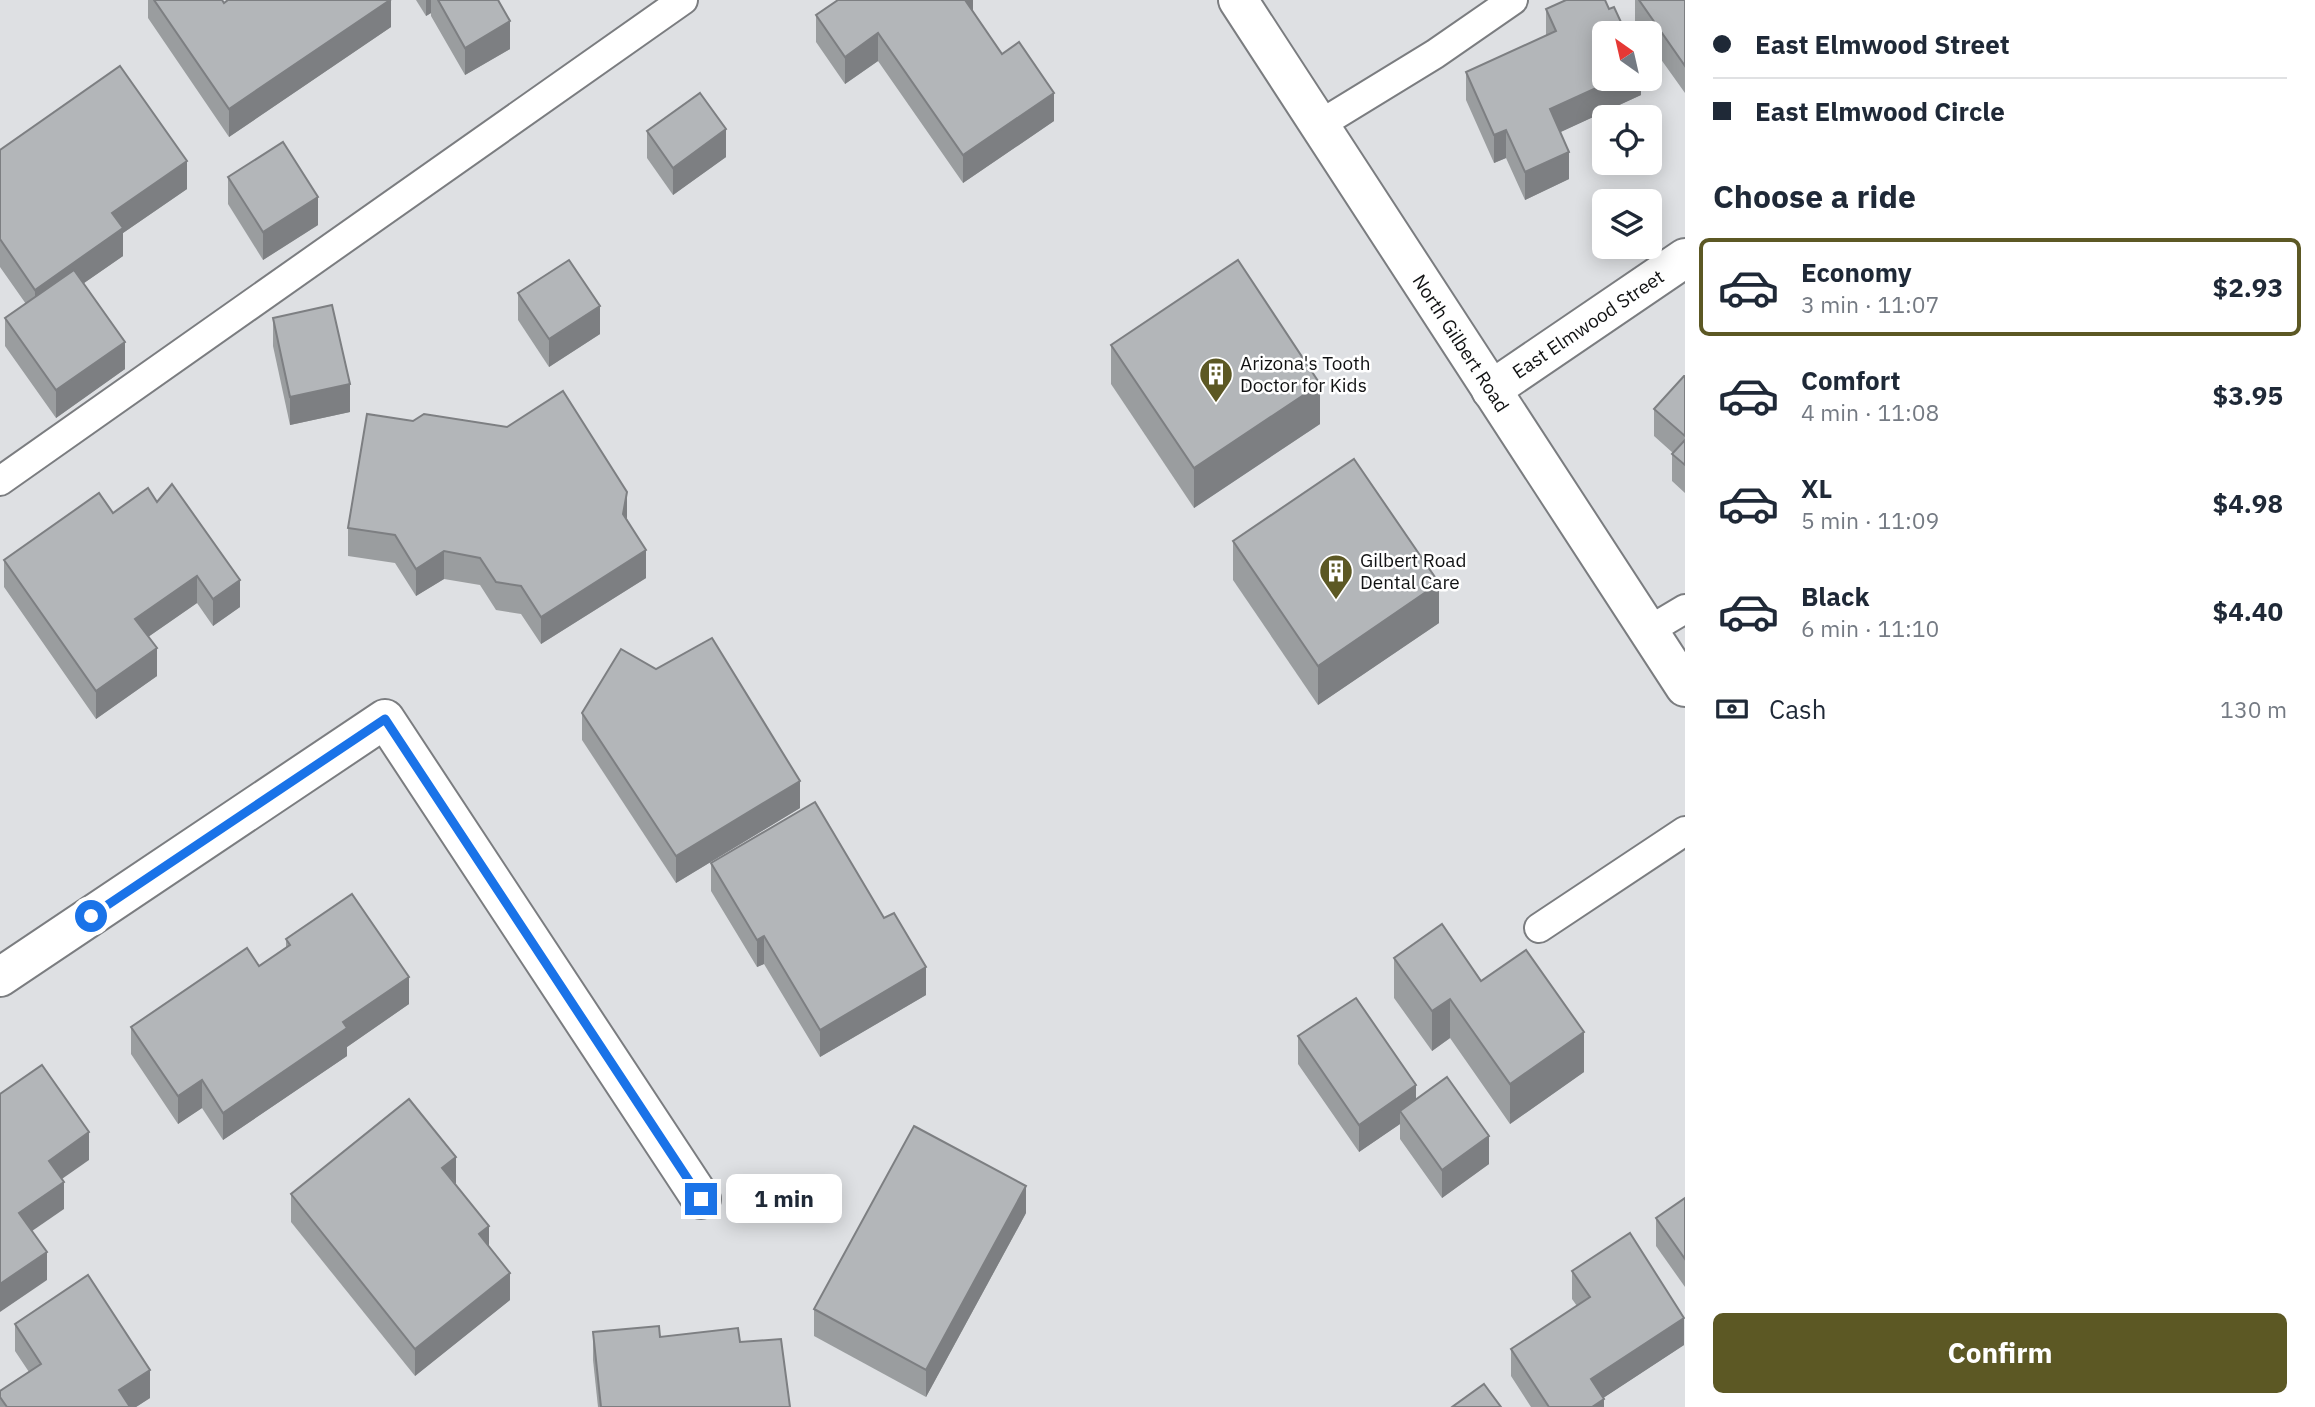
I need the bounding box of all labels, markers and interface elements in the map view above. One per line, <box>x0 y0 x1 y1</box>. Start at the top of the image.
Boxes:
north arrow <box>1592 21 1662 91</box>
map controls <box>1592 21 1662 259</box>
text: East Elmwood Street <box>1755 27 2010 61</box>
text: East Elmwood Circle <box>1755 94 2005 128</box>
button: locate <box>1592 105 1662 175</box>
text: Choose a ride <box>1713 175 1916 217</box>
button: layers <box>1592 189 1662 259</box>
text: Economy <box>1801 255 1912 289</box>
icon: car <box>1717 256 1780 319</box>
street label: East Elmwood Street <box>1508 264 1668 384</box>
street label: North Gilbert Road <box>1407 270 1515 416</box>
text: $2.93 <box>2213 270 2283 304</box>
text: 3 min · 11:07 <box>1801 289 1939 319</box>
place label: Arizona's Tooth Doctor for Kids <box>1240 351 1371 397</box>
building icon: Arizona's Tooth Doctor for Kids <box>1197 355 1235 404</box>
text: Comfort <box>1801 363 1900 397</box>
icon: car <box>1717 364 1780 427</box>
text: $3.95 <box>2213 378 2283 412</box>
text: 4 min · 11:08 <box>1801 397 1939 427</box>
text: XL <box>1801 471 1832 505</box>
icon: car <box>1717 472 1780 535</box>
text: $4.98 <box>2213 486 2283 520</box>
text: 5 min · 11:09 <box>1801 505 1939 535</box>
place label: Gilbert Road Dental Care <box>1360 548 1466 594</box>
building icon: Gilbert Road Dental Care <box>1317 552 1355 601</box>
text: Black <box>1801 579 1869 613</box>
icon: car <box>1717 580 1780 643</box>
text: $4.40 <box>2213 594 2283 628</box>
text: 6 min · 11:10 <box>1801 613 1939 643</box>
icon: cash <box>1713 690 1751 728</box>
text: Cash <box>1769 692 1826 726</box>
text: 130 m <box>2220 694 2287 724</box>
route start <box>75 900 107 932</box>
callout: 1 min <box>726 1174 841 1224</box>
route end <box>685 1183 717 1215</box>
text: 1 min <box>754 1183 814 1213</box>
button: Confirm <box>1713 1313 2287 1393</box>

